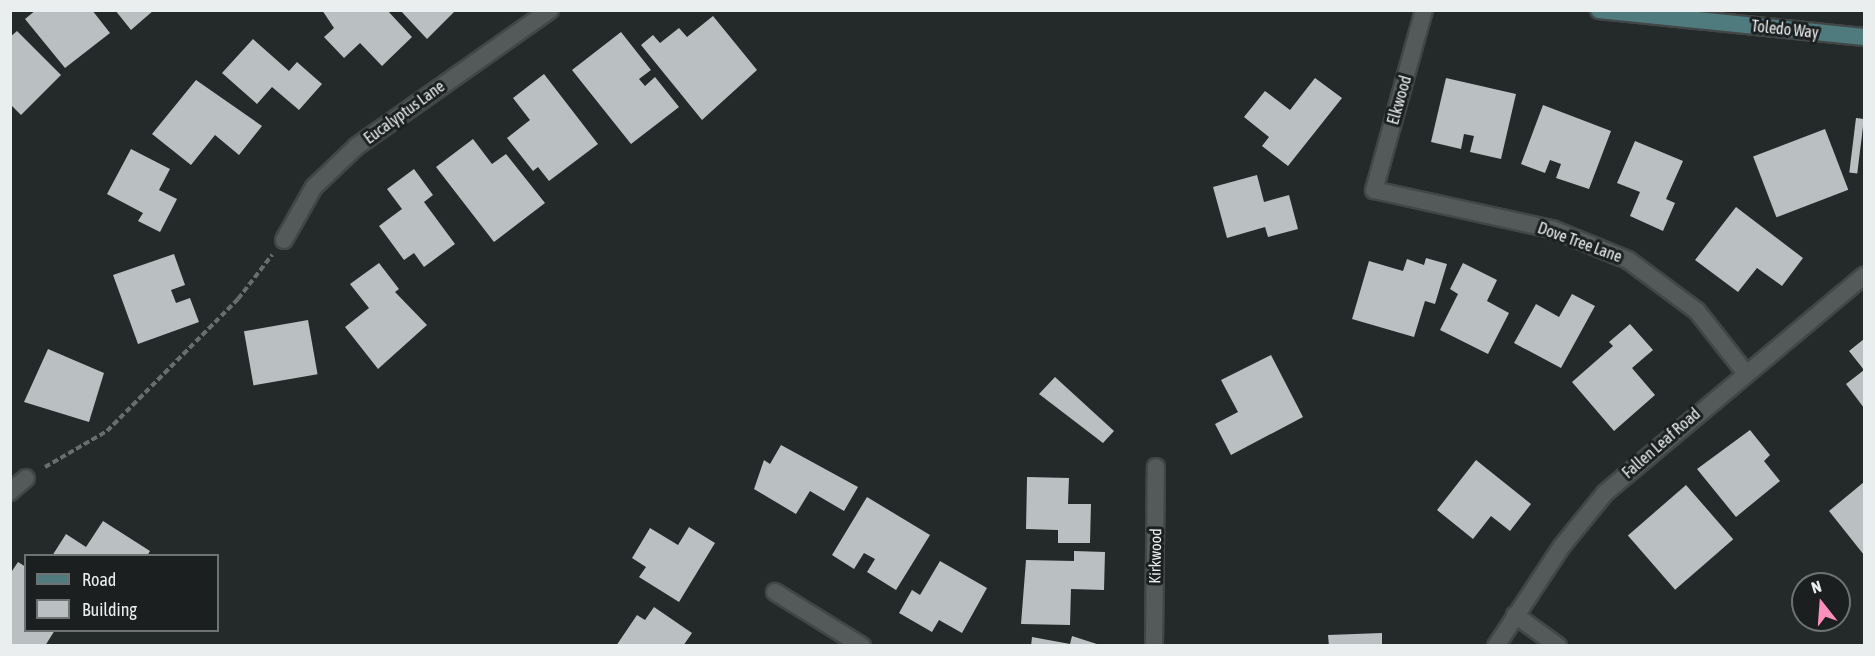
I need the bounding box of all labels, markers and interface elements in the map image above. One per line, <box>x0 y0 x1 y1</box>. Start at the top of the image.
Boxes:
street label: Toledo Way <box>1751 16 1819 42</box>
street label: Elkwood <box>1383 73 1415 127</box>
street label: Eucalyptus Lane <box>360 76 448 148</box>
street label: Dove Tree Lane <box>1535 218 1625 266</box>
street label: Fallen Leaf Road <box>1618 404 1704 482</box>
street label: Kirkwood <box>1145 528 1165 584</box>
legend <box>24 554 219 632</box>
text: Road <box>82 569 116 590</box>
north arrow <box>1791 572 1851 632</box>
text: N <box>1809 577 1823 597</box>
text: Building <box>82 599 137 620</box>

